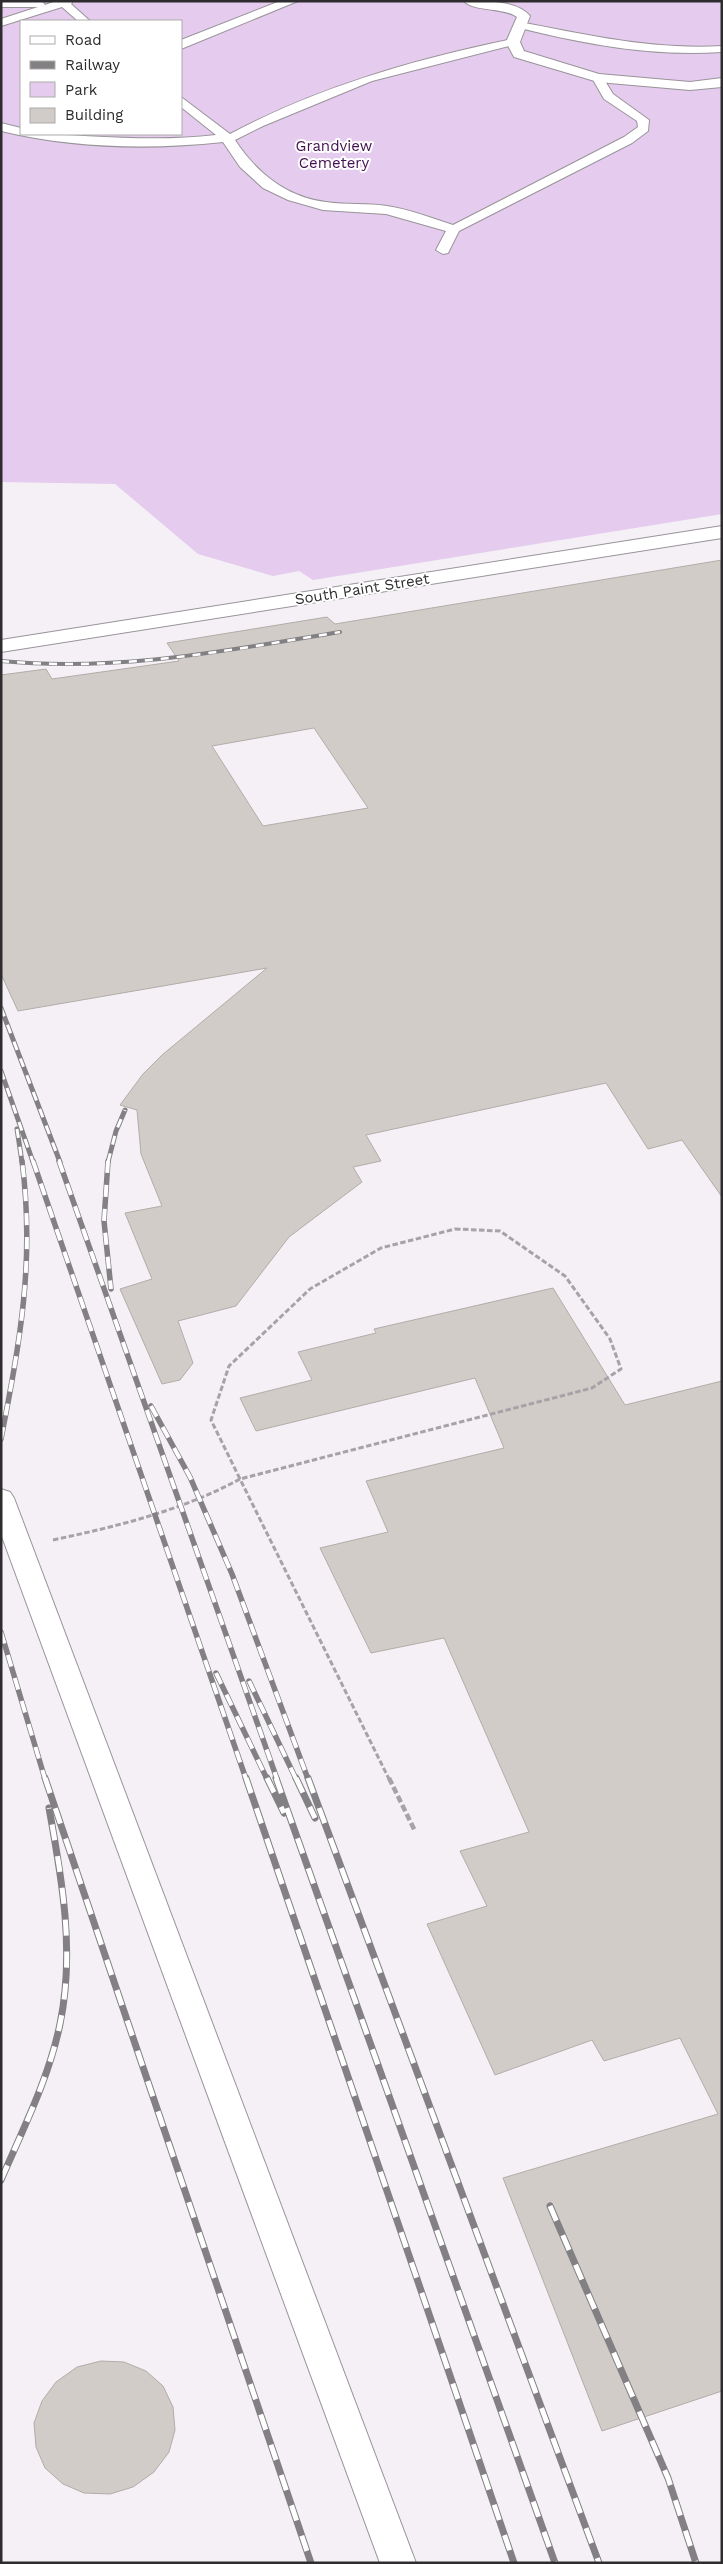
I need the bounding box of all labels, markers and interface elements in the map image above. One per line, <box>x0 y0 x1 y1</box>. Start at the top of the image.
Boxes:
legend <box>20 20 182 135</box>
text: Road <box>65 31 102 49</box>
text: Railway <box>65 56 120 74</box>
text: Park <box>65 81 98 99</box>
text: Building <box>65 106 123 124</box>
park label: Grandview Cemetery <box>296 137 373 172</box>
street label: South Paint Street <box>293 569 431 609</box>

